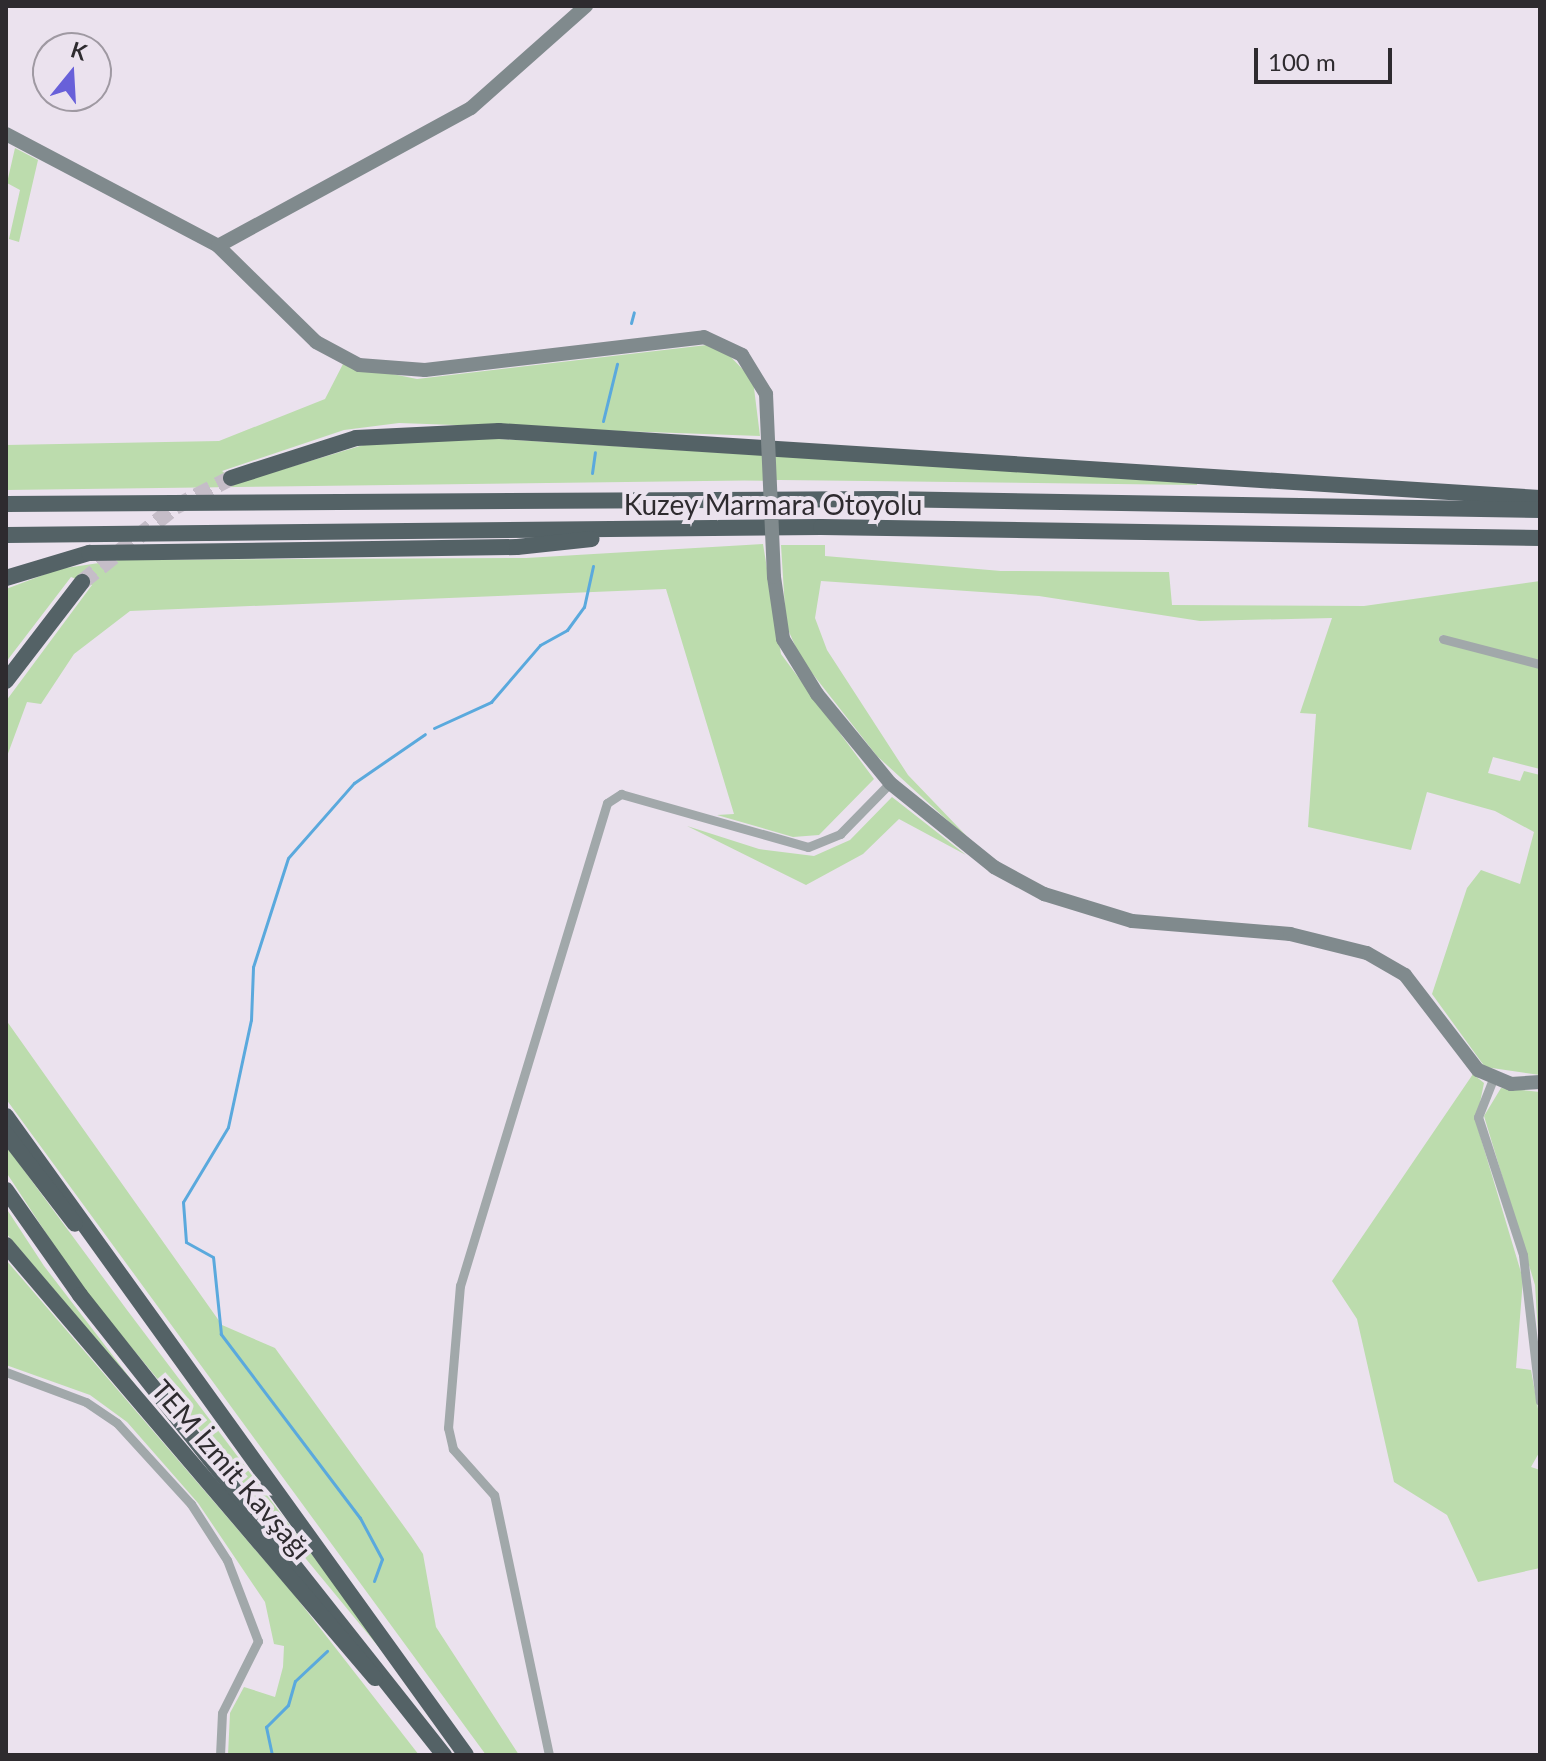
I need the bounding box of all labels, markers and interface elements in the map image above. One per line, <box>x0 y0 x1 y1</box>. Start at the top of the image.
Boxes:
north arrow <box>32 32 112 112</box>
scale bar <box>1258 32 1396 82</box>
text: K <box>68 35 90 66</box>
text: 100 m <box>1268 47 1336 76</box>
street label: Kuzey Marmara Otoyolu <box>623 487 923 521</box>
street label: TEM İzmit Kavşağı <box>145 1372 319 1566</box>

